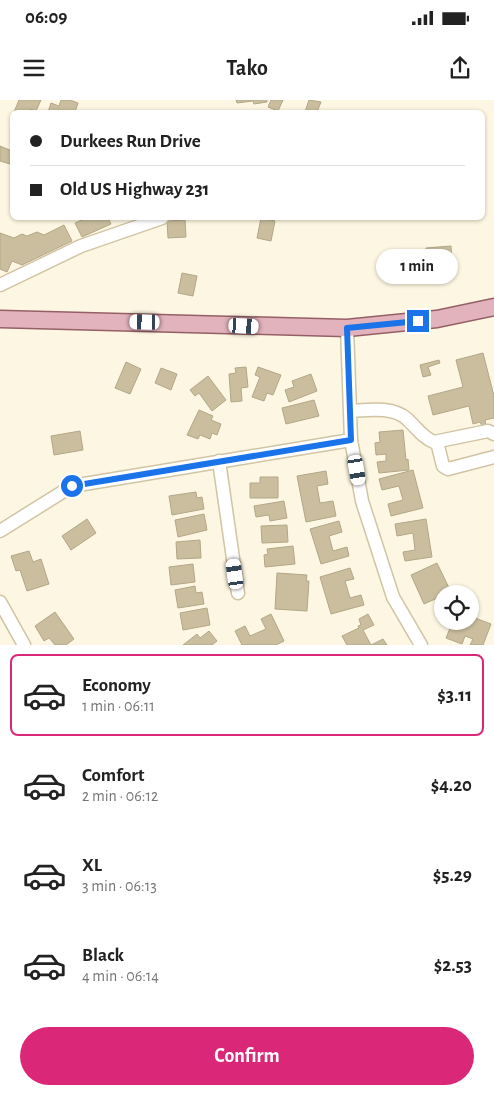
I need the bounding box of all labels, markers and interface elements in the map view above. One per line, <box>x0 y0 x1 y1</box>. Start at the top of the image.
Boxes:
text: 06:09 <box>25 8 68 27</box>
icon: menu <box>20 54 48 82</box>
icon: share <box>446 54 474 82</box>
text: Tako <box>226 57 268 79</box>
text: Durkees Run Drive <box>60 132 201 151</box>
text: Old US Highway 231 <box>60 180 209 199</box>
callout: 1 min <box>377 248 459 284</box>
text: 1 min <box>400 258 434 274</box>
route end <box>407 310 429 332</box>
car <box>129 314 160 330</box>
car <box>228 318 259 334</box>
car <box>347 454 366 486</box>
route start <box>61 475 83 497</box>
car <box>225 558 244 590</box>
map controls <box>434 585 479 630</box>
button: locate <box>434 585 479 630</box>
icon: car <box>22 673 67 718</box>
text: Economy <box>82 676 151 695</box>
text: $3.11 <box>437 686 472 705</box>
text: 1 min · 06:11 <box>82 698 155 714</box>
icon: car <box>22 763 67 808</box>
text: Comfort <box>82 766 144 785</box>
text: $4.20 <box>431 776 472 795</box>
text: 2 min · 06:12 <box>82 788 158 804</box>
icon: car <box>22 853 67 898</box>
text: XL <box>82 856 102 875</box>
text: $5.29 <box>433 866 472 885</box>
text: 3 min · 06:13 <box>82 878 157 894</box>
icon: car <box>22 943 67 988</box>
text: Black <box>82 946 124 965</box>
text: $2.53 <box>434 956 472 975</box>
text: 4 min · 06:14 <box>82 968 159 984</box>
button: Confirm <box>20 1027 474 1085</box>

